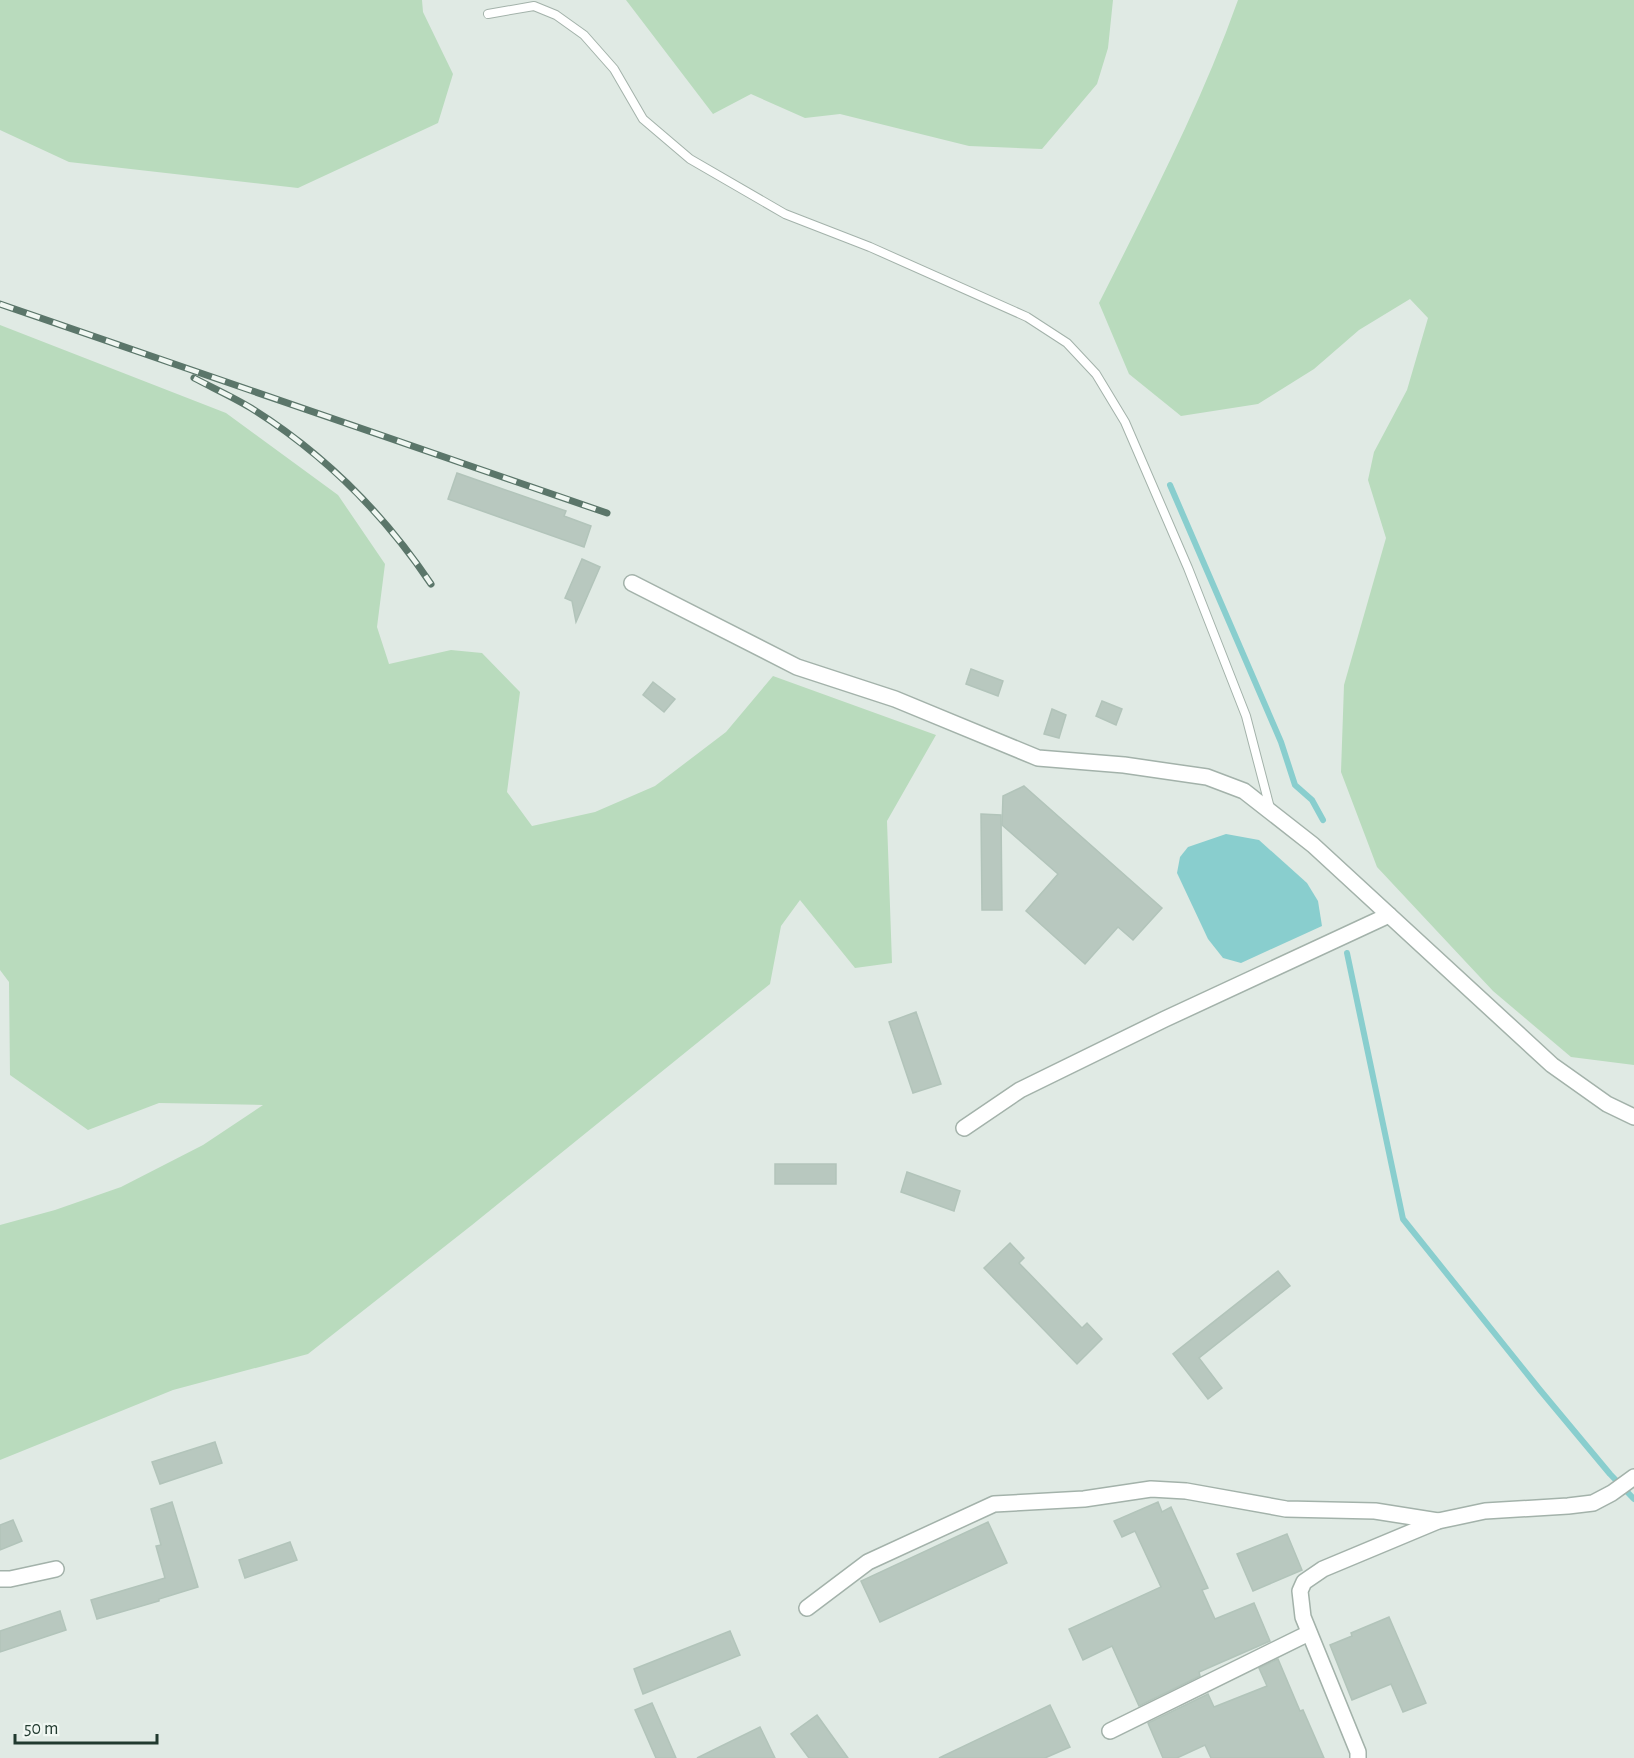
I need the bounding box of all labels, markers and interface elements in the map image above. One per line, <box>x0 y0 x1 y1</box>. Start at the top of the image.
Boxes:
scale bar <box>15 1707 158 1745</box>
text: 50 m <box>24 1720 58 1738</box>

